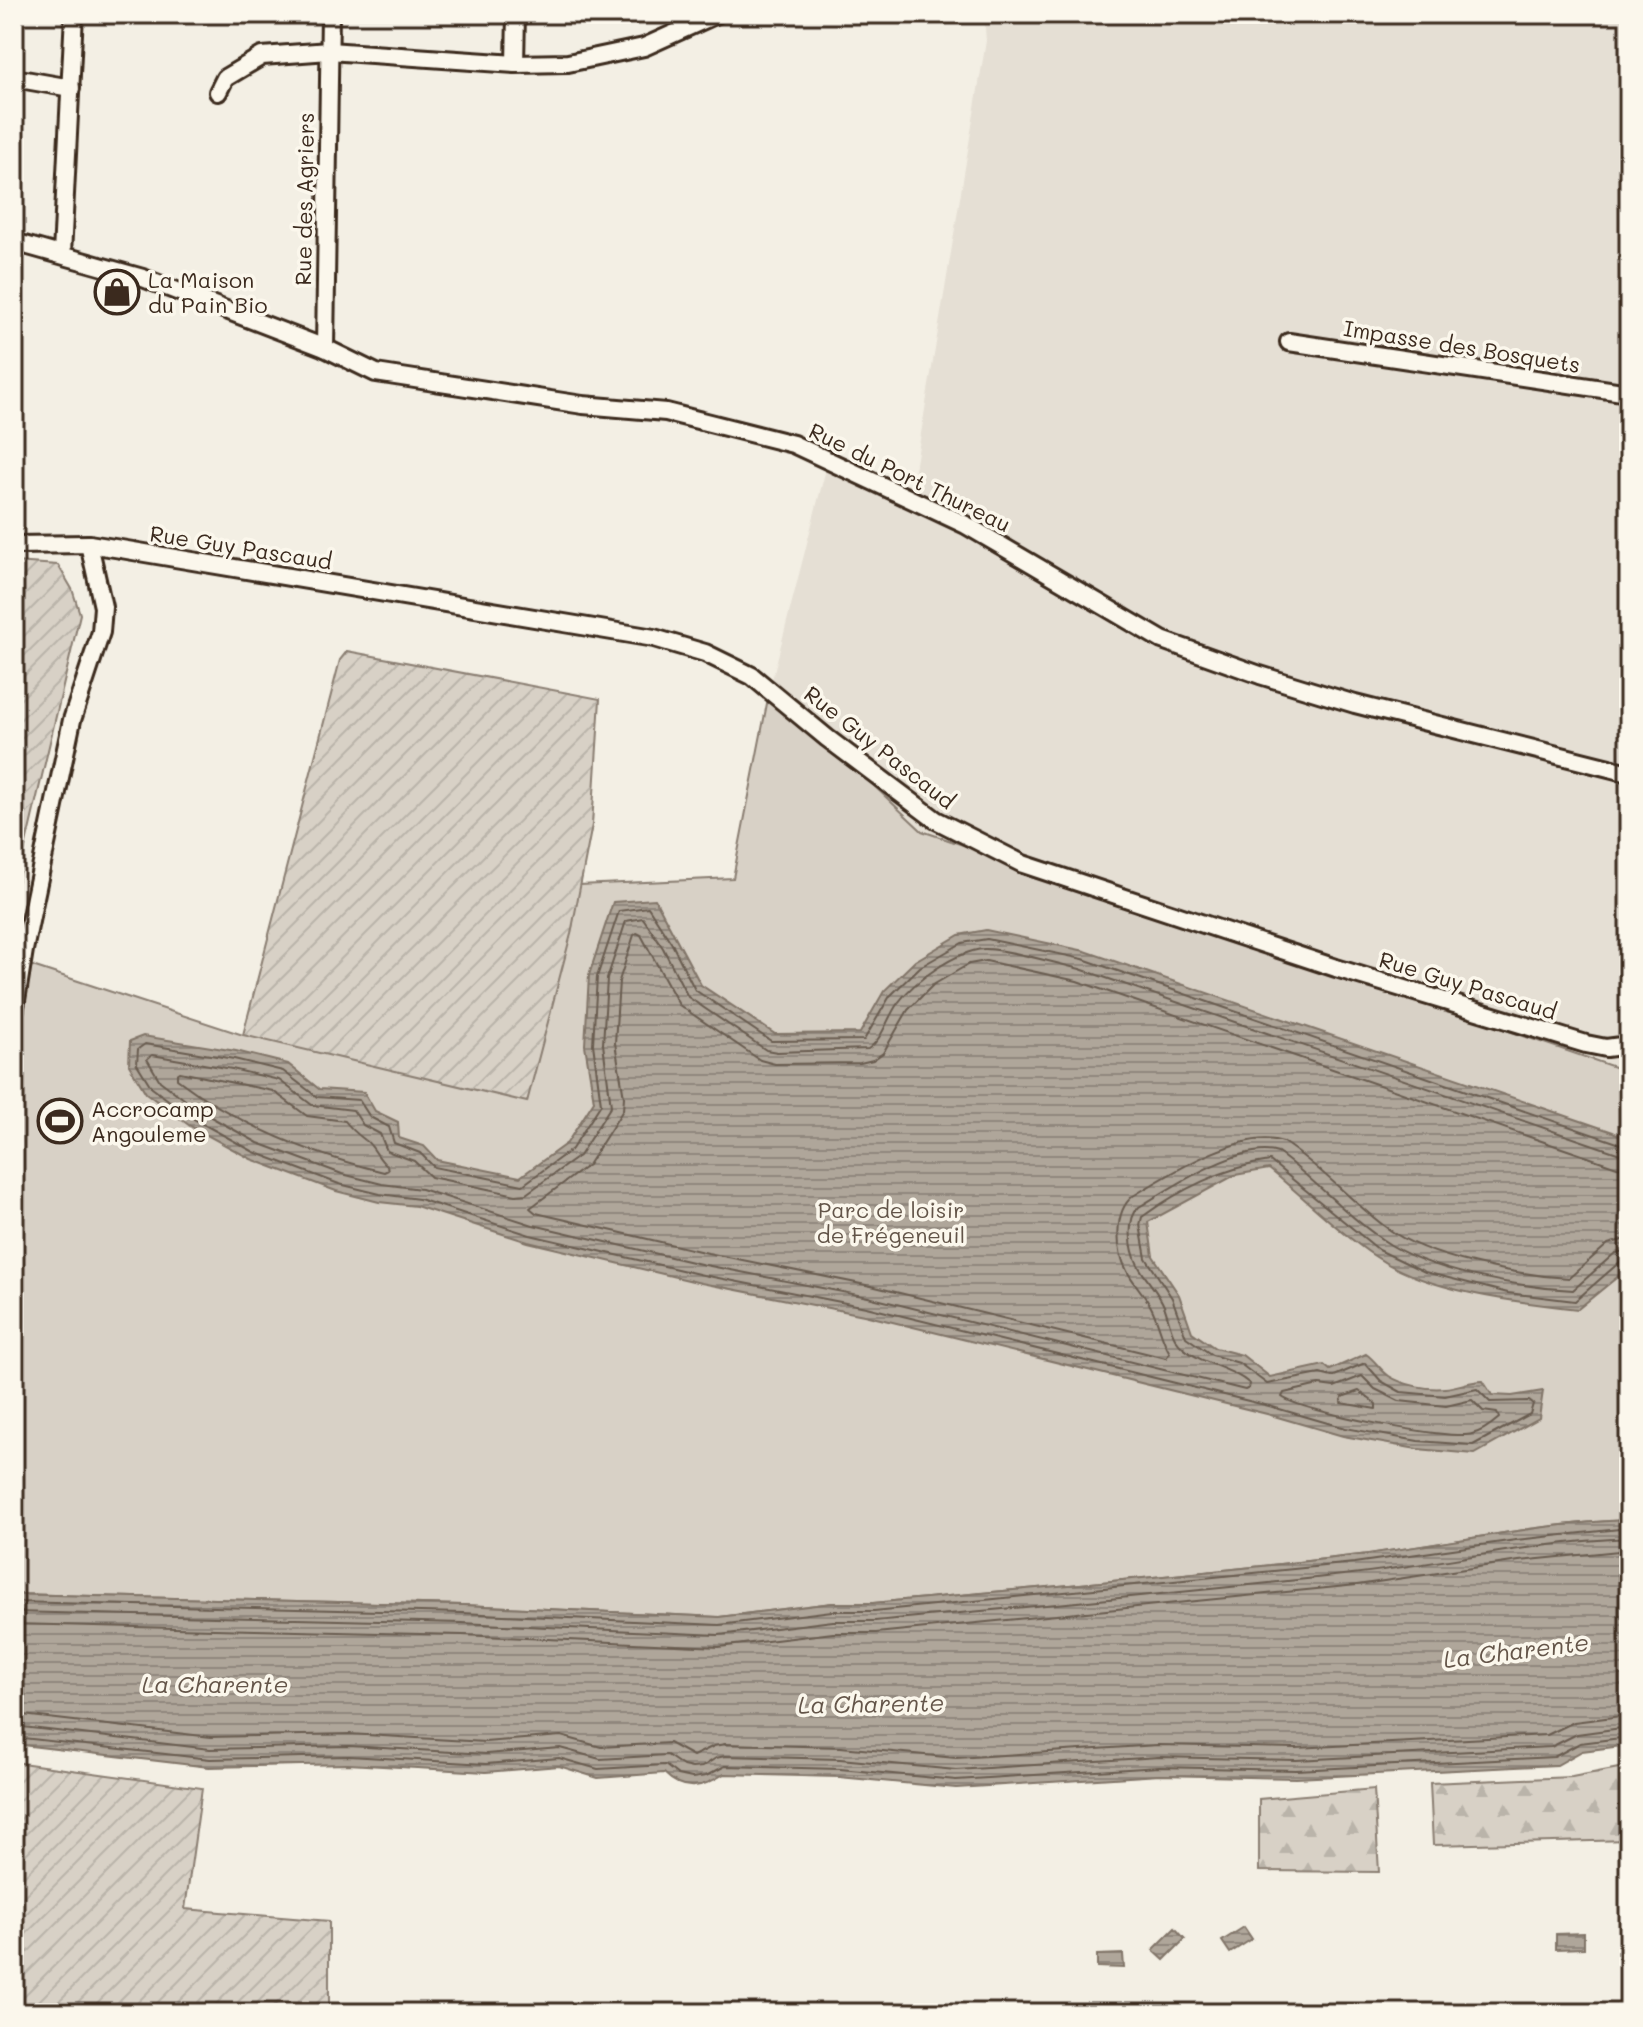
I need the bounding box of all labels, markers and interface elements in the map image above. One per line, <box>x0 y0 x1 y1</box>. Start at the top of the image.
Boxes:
street label: Rue des Agriers <box>288 112 320 286</box>
place label: La Maison du Pain Bio <box>148 265 268 319</box>
shop icon: La Maison du Pain Bio <box>93 268 141 316</box>
street label: Impasse des Bosquets <box>1342 313 1582 379</box>
street label: Rue du Port Thureau <box>804 415 1016 539</box>
street label: Rue Guy Pascaud <box>148 518 334 576</box>
street label: Rue Guy Pascaud <box>799 679 962 815</box>
street label: Rue Guy Pascaud <box>1376 944 1560 1026</box>
place label: Accrocamp Angouleme <box>91 1094 214 1148</box>
sports icon: Accrocamp Angouleme <box>36 1097 84 1145</box>
park label: Parc de loisir de Frégeneuil <box>817 1195 965 1249</box>
water label: La Charente <box>1441 1626 1591 1674</box>
water label: La Charente <box>142 1668 288 1699</box>
water label: La Charente <box>797 1686 945 1720</box>

